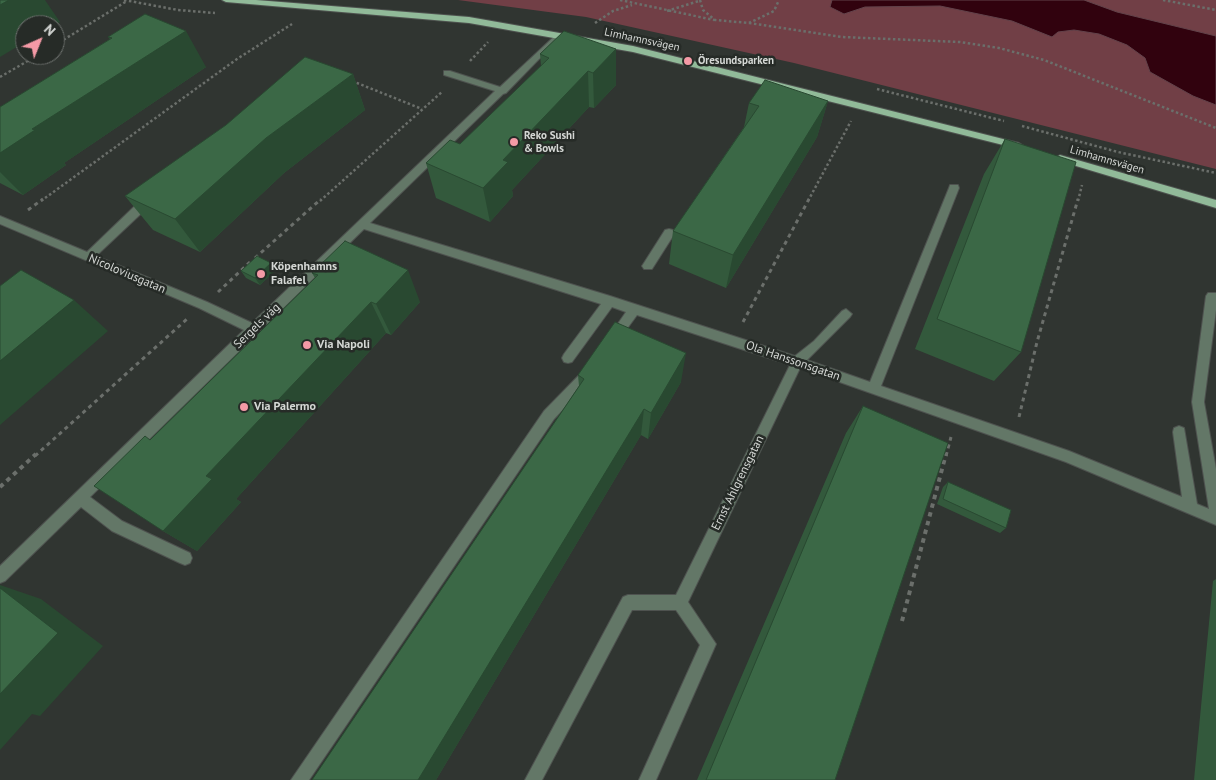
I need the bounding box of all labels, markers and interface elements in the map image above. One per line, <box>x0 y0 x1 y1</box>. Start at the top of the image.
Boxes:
north arrow <box>15 15 65 65</box>
text: N <box>40 20 59 40</box>
street label: Limhamnsvägen <box>603 26 681 54</box>
place label: Öresundsparken <box>698 54 774 68</box>
marker: Öresundsparken <box>682 55 694 67</box>
place label: Reko Sushi & Bowls <box>524 129 575 155</box>
marker: Reko Sushi & Bowls <box>508 136 520 148</box>
street label: Limhamnsvägen <box>1068 143 1146 177</box>
street label: Nicoloviusgatan <box>86 251 168 297</box>
place label: Köpenhamns Falafel <box>271 260 337 288</box>
marker: Köpenhamns Falafel <box>255 268 267 280</box>
street label: Sergels väg <box>231 300 283 352</box>
place label: Via Napoli <box>317 338 370 352</box>
street label: Ola Hanssonsgatan <box>744 338 842 384</box>
marker: Via Napoli <box>301 339 313 351</box>
place label: Via Palermo <box>254 400 316 414</box>
marker: Via Palermo <box>238 401 250 413</box>
street label: Ernst Ahlgrensgatan <box>709 433 767 533</box>

